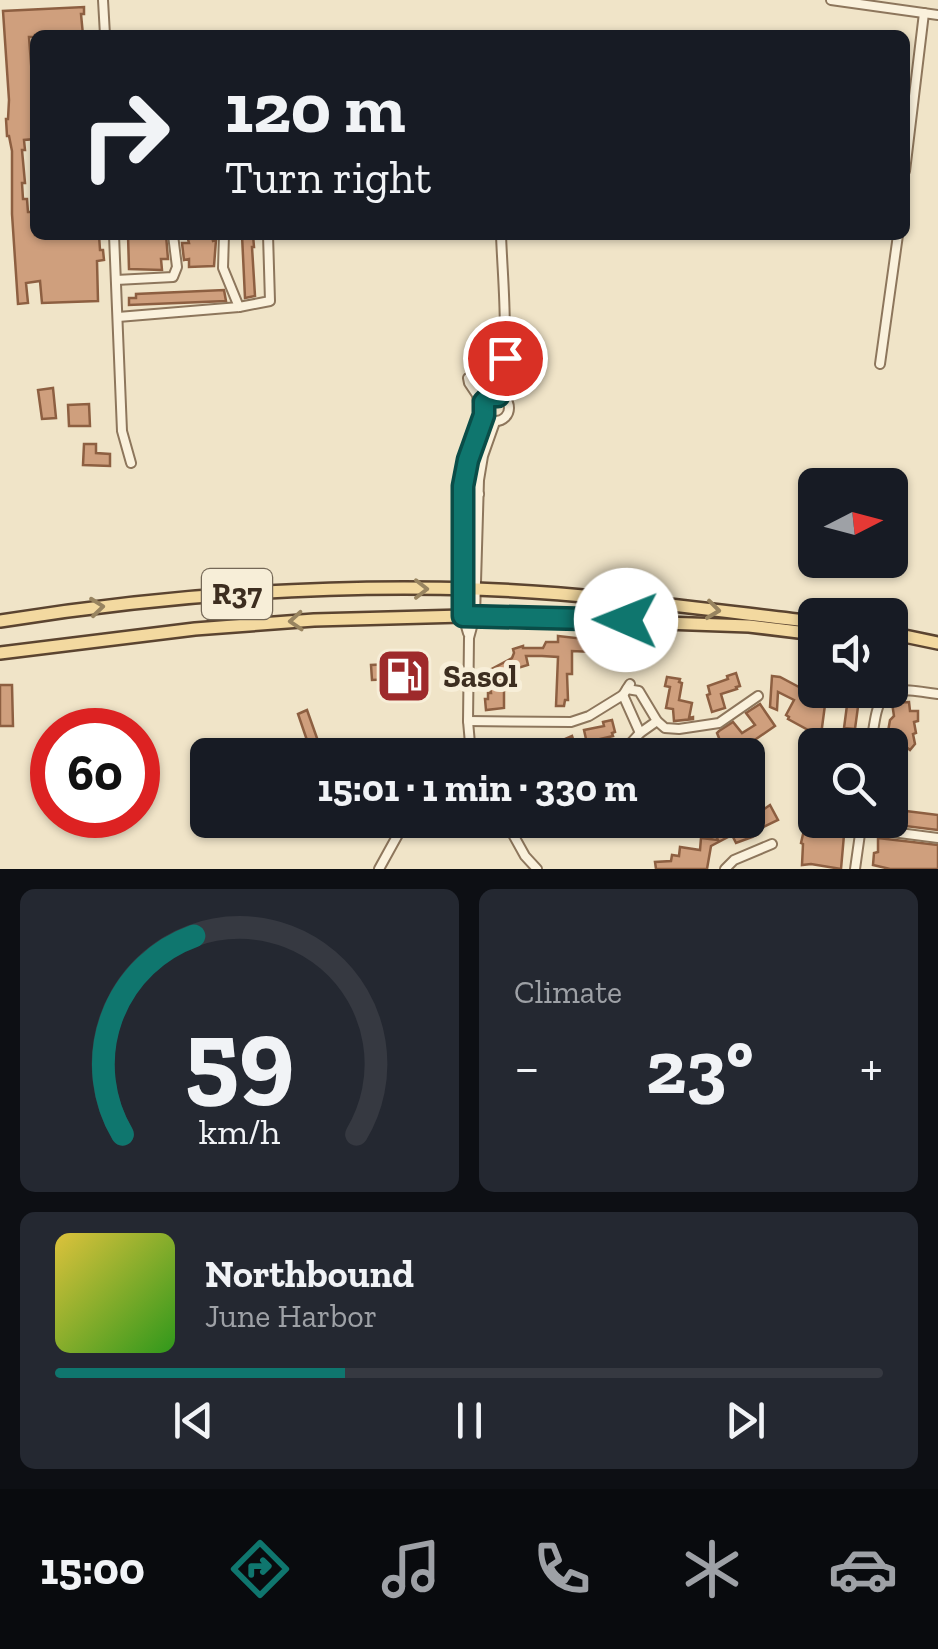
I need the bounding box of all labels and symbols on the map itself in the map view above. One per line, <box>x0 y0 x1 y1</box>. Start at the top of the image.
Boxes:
pin <box>463 316 548 401</box>
north arrow <box>798 468 908 578</box>
position arrow <box>574 568 678 672</box>
road number: R37 <box>202 569 272 619</box>
one-way arrow <box>414 578 429 600</box>
one-way arrow <box>89 597 105 618</box>
one-way arrow <box>705 599 721 620</box>
one-way arrow <box>287 610 303 632</box>
fuel station icon: Sasol <box>374 646 434 706</box>
place label: Sasol <box>443 657 518 695</box>
speed limit sign: 60 <box>30 708 160 838</box>

